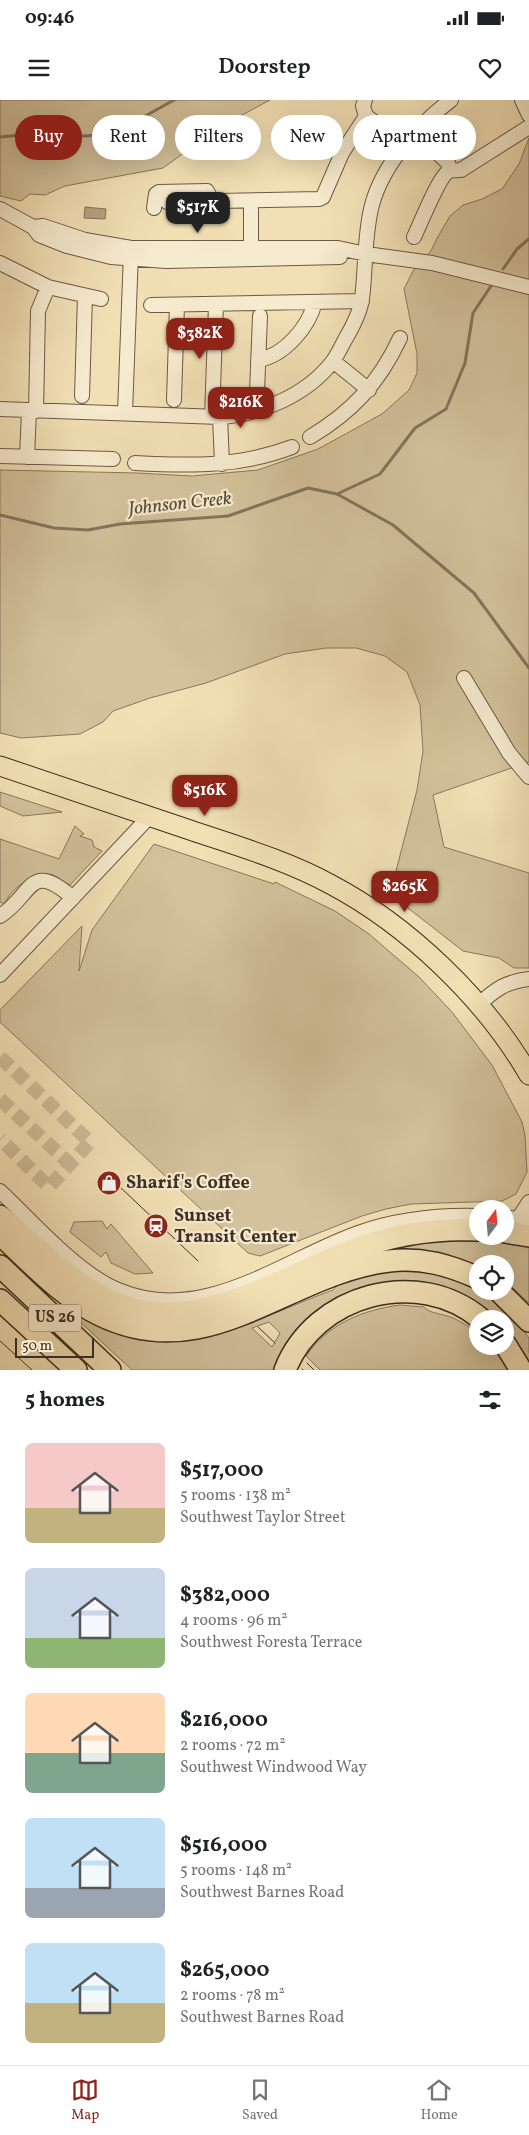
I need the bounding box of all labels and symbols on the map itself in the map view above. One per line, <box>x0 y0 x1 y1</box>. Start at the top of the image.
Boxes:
pin: $517K <box>163 192 233 234</box>
pin: $382K <box>165 318 235 360</box>
pin: $216K <box>206 386 276 429</box>
water label: Johnson Creek <box>125 486 233 523</box>
pin: $516K <box>170 774 240 817</box>
pin: $265K <box>370 870 440 913</box>
shop icon: Sharif's Coffee <box>96 1170 122 1196</box>
place label: Sharif's Coffee <box>126 1171 250 1196</box>
north arrow <box>469 1200 514 1245</box>
place label: Sunset Transit Center <box>174 1204 297 1250</box>
station icon: Sunset Transit Center <box>143 1213 169 1239</box>
road number: US 26 <box>29 1304 81 1332</box>
scale bar <box>15 1335 94 1358</box>

